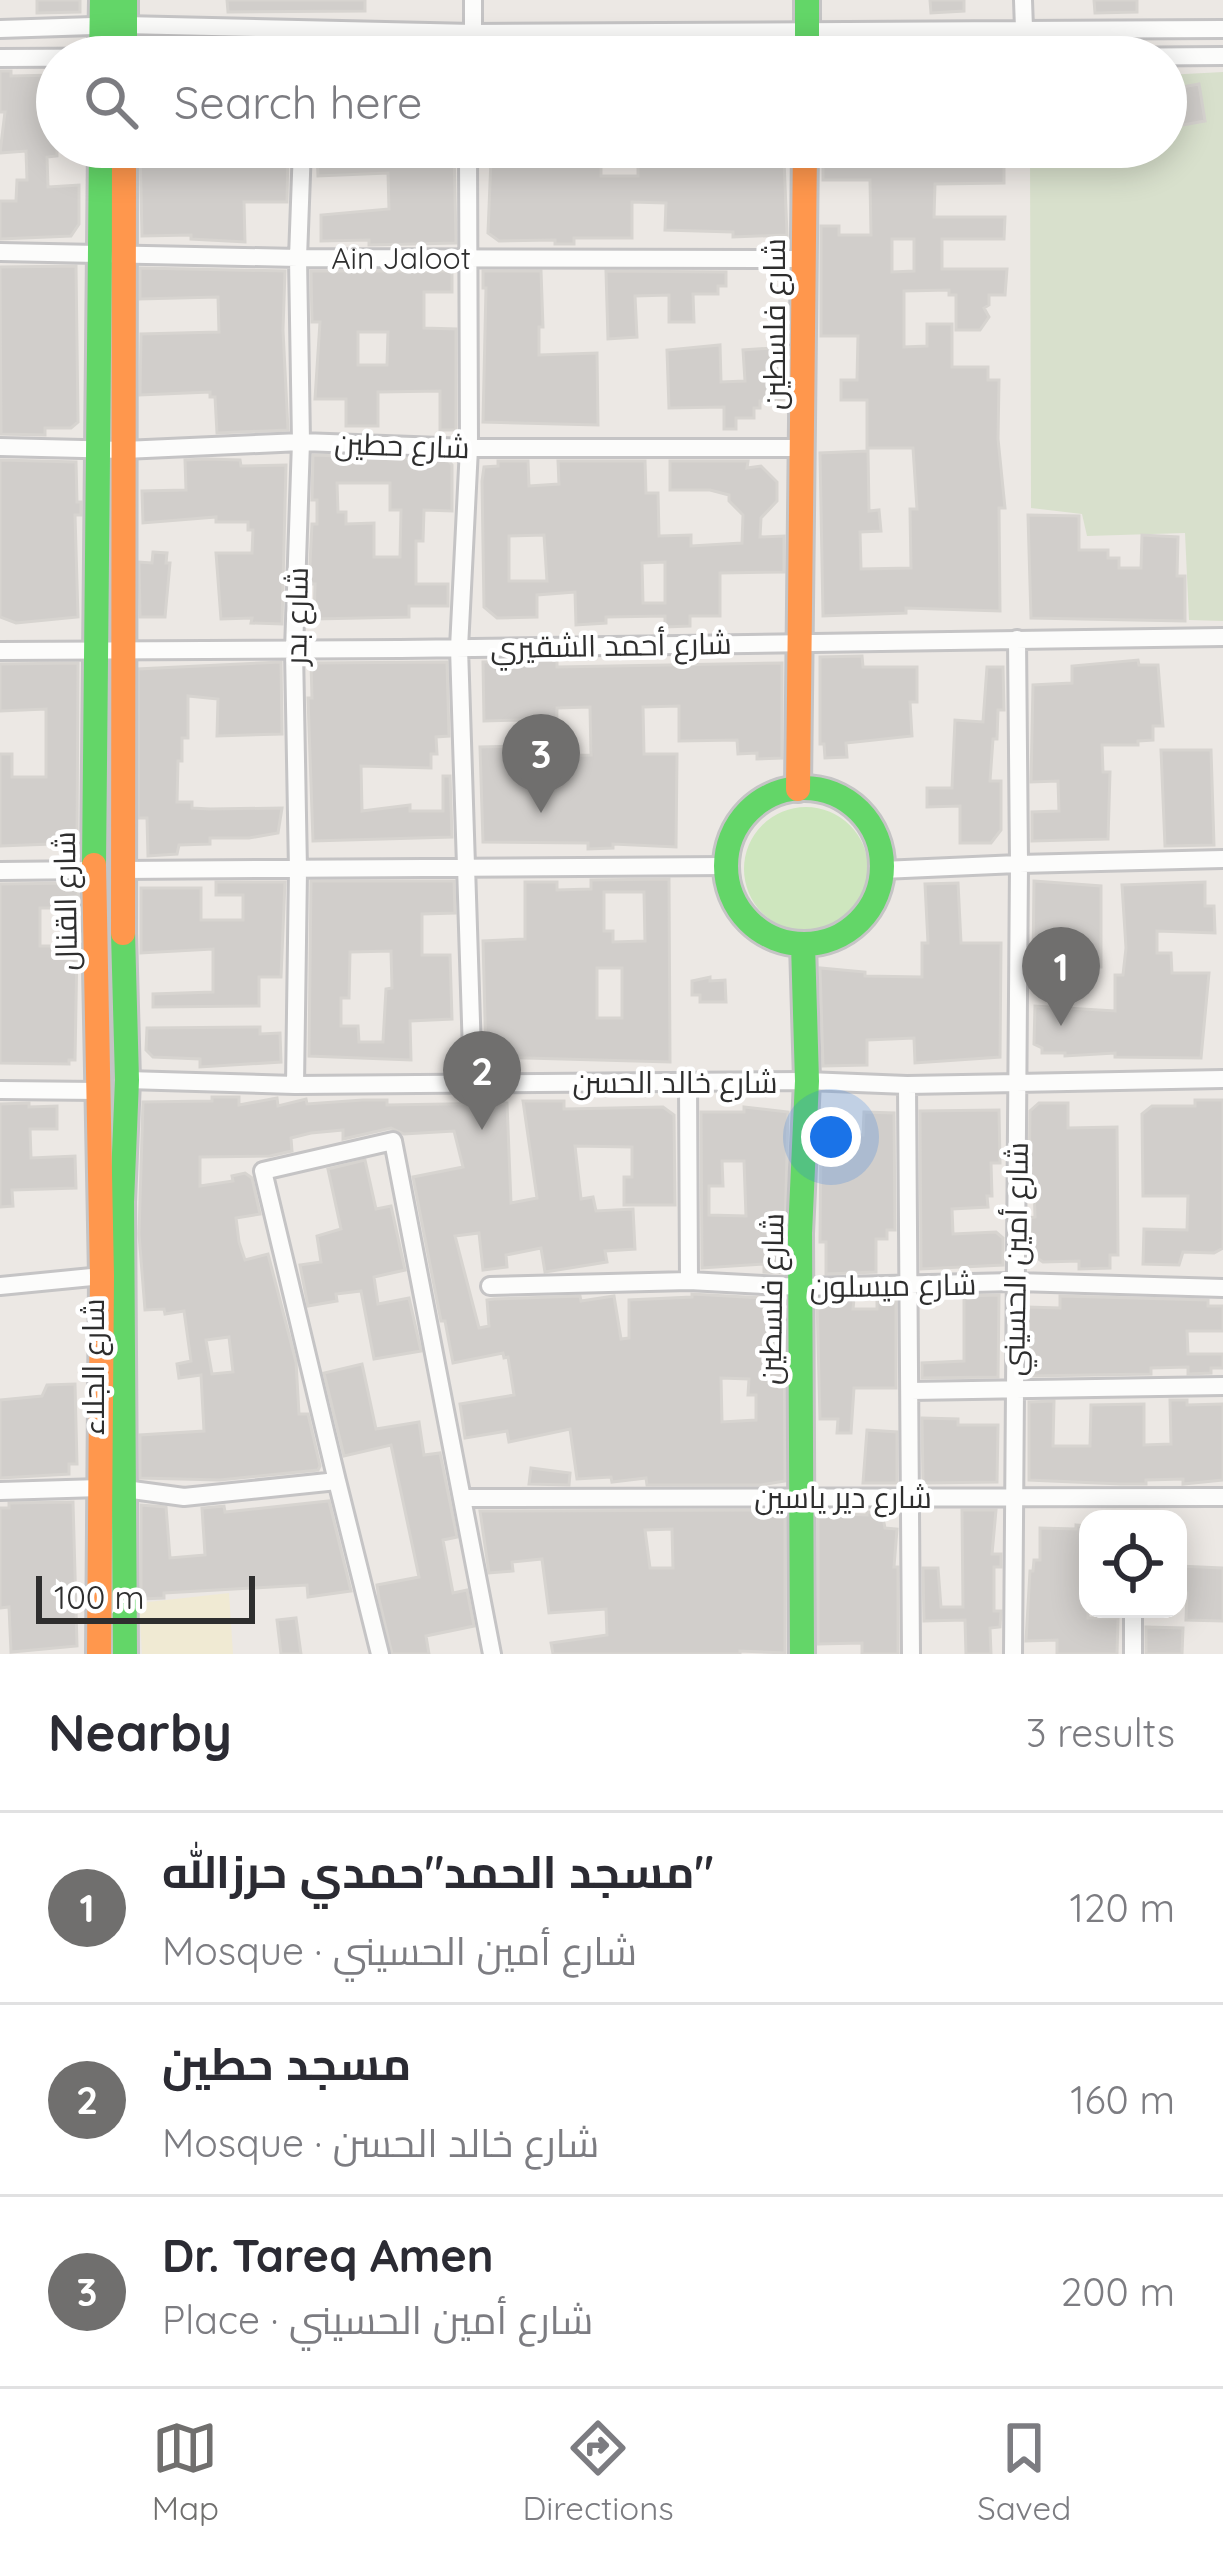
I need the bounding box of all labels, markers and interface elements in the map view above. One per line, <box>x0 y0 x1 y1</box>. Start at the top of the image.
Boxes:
search box <box>36 36 1187 168</box>
icon: search <box>78 69 144 135</box>
text: Search here <box>174 74 422 130</box>
street label: شارع فلسطين <box>755 238 795 410</box>
street label: Ain Jaloot <box>331 239 471 277</box>
street label: شارع حطين <box>334 424 470 468</box>
street label: شارع بدر <box>276 567 318 667</box>
street label: شارع أحمد الشقيري <box>490 624 732 671</box>
pin: 3 <box>502 714 580 813</box>
street label: شارع القنال <box>45 831 87 971</box>
pin: 1 <box>1022 927 1100 1026</box>
pin: 2 <box>443 1031 521 1130</box>
street label: شارع خالد الحسن <box>573 1063 777 1103</box>
your location <box>801 1107 861 1167</box>
street label: شارع أمين الحسيني <box>994 1142 1041 1376</box>
street label: شارع فلسطين <box>751 1213 793 1385</box>
street label: شارع ميسلون <box>809 1265 977 1307</box>
street label: شارع الجلاء <box>74 1298 114 1436</box>
street label: شارع دير ياسين <box>754 1478 932 1518</box>
map controls <box>1079 1510 1187 1618</box>
button: locate <box>1079 1510 1187 1618</box>
scale bar <box>36 1570 255 1623</box>
text: 100 m <box>54 1576 145 1617</box>
text: Nearby <box>48 1700 232 1764</box>
text: 3 results <box>1026 1708 1175 1757</box>
text: مسجد الحمد"حمدي حرزالله" <box>162 1843 714 1899</box>
text: 1 <box>79 1883 95 1932</box>
text: 120 m <box>1070 1883 1175 1932</box>
text: Mosque · شارع أمين الحسيني <box>162 1926 637 1975</box>
text: مسجد حطين <box>162 2035 411 2091</box>
text: 2 <box>76 2075 98 2124</box>
text: 160 m <box>1070 2075 1175 2124</box>
text: Mosque · شارع خالد الحسن <box>162 2118 599 2167</box>
text: Dr. Tareq Amen <box>162 2227 494 2283</box>
text: 3 <box>77 2267 97 2316</box>
text: 200 m <box>1061 2267 1175 2316</box>
text: Place · شارع أمين الحسيني <box>162 2295 593 2344</box>
tab: Map <box>152 2415 219 2528</box>
tab: Directions <box>522 2415 674 2528</box>
tab: Saved <box>977 2415 1071 2528</box>

